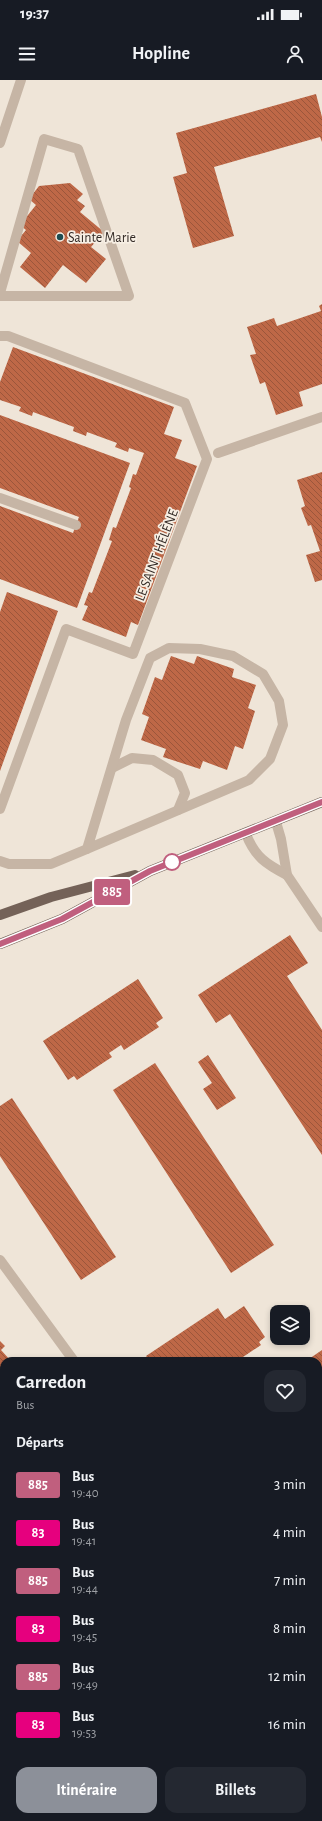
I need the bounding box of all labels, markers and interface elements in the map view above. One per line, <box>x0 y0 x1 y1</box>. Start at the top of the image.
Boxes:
text: 19:37 <box>20 6 49 21</box>
icon: menu <box>16 43 38 65</box>
icon: person <box>284 43 306 65</box>
text: Hopline <box>132 45 190 63</box>
place label: Sainte Marie <box>68 231 136 245</box>
marker: Sainte Marie <box>55 232 65 242</box>
street label: LE SAINT HÉLÈNE <box>130 506 181 603</box>
unlabelled marker <box>163 853 181 871</box>
line badge: 885 <box>89 879 135 905</box>
text: 885 <box>102 885 122 899</box>
map controls <box>270 1305 310 1345</box>
button: layers <box>270 1305 310 1345</box>
button: heart <box>264 1370 306 1412</box>
text: Carredon <box>16 1373 86 1392</box>
text: Bus <box>16 1399 34 1412</box>
text: Départs <box>16 1435 64 1450</box>
text: Bus <box>72 1469 94 1484</box>
text: 3 min <box>274 1477 306 1492</box>
text: 885 <box>28 1478 48 1492</box>
text: 19:40 <box>72 1487 99 1500</box>
text: Bus <box>72 1517 94 1532</box>
text: 4 min <box>273 1525 306 1540</box>
text: 83 <box>32 1526 44 1540</box>
text: 19:41 <box>72 1535 96 1548</box>
text: Bus <box>72 1565 94 1580</box>
text: 7 min <box>274 1573 306 1588</box>
text: 885 <box>28 1574 48 1588</box>
text: 19:44 <box>72 1583 98 1596</box>
text: Bus <box>72 1613 94 1628</box>
text: 8 min <box>273 1621 306 1636</box>
text: 83 <box>32 1622 44 1636</box>
text: 19:45 <box>72 1631 97 1644</box>
text: Bus <box>72 1661 94 1676</box>
text: 12 min <box>268 1669 306 1684</box>
text: 885 <box>28 1670 48 1684</box>
text: 19:49 <box>72 1679 98 1692</box>
text: Bus <box>72 1709 94 1724</box>
text: 16 min <box>268 1717 306 1732</box>
text: 83 <box>32 1718 44 1732</box>
text: 19:53 <box>72 1727 96 1740</box>
button: Itinéraire <box>16 1767 157 1813</box>
button: Billets <box>165 1767 306 1813</box>

